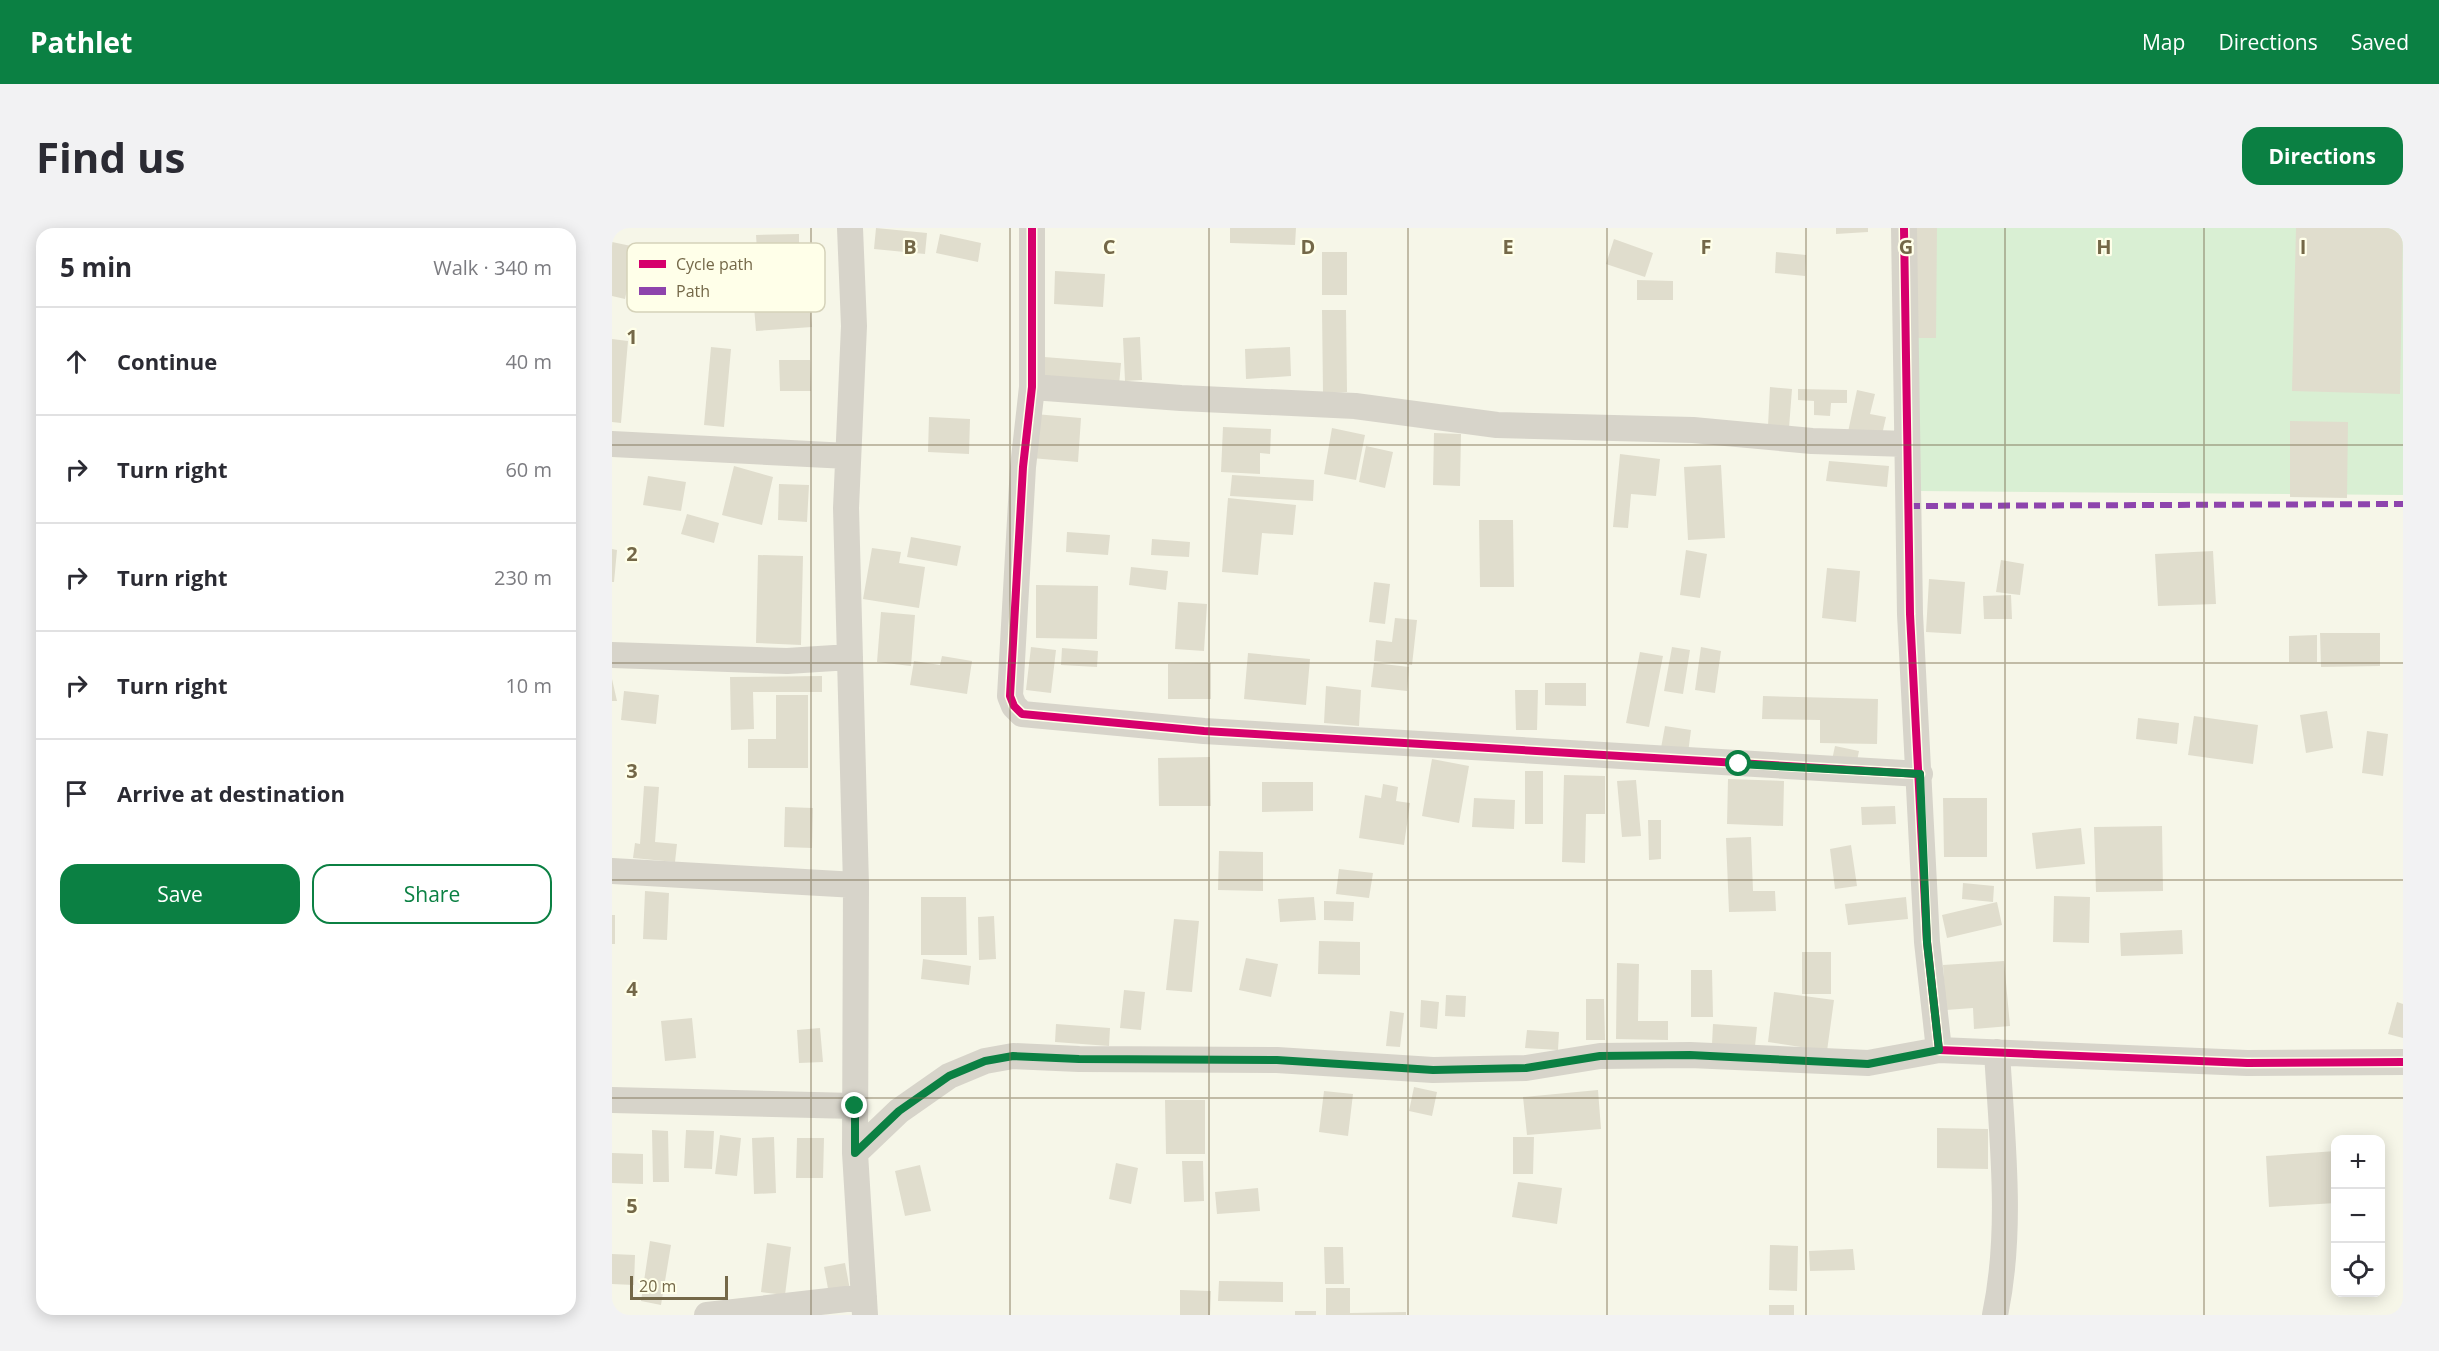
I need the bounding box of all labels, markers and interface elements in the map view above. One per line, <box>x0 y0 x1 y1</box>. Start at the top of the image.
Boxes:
text: Pathlet <box>30 23 132 61</box>
text: Map <box>2142 28 2185 56</box>
text: Directions <box>2218 28 2318 56</box>
text: Saved <box>2351 28 2409 56</box>
button: Directions <box>2242 127 2403 185</box>
text: Find us <box>36 128 185 185</box>
text: B <box>903 233 917 260</box>
text: C <box>1103 233 1116 260</box>
text: D <box>1301 233 1315 260</box>
text: E <box>1502 233 1514 260</box>
text: F <box>1701 233 1711 260</box>
text: G <box>1899 233 1913 260</box>
text: H <box>2096 233 2112 260</box>
text: I <box>2300 233 2306 260</box>
legend <box>627 243 825 312</box>
text: 5 min <box>60 249 132 285</box>
text: Cycle path <box>676 253 753 275</box>
text: Walk · 340 m <box>433 254 552 281</box>
text: Path <box>676 280 710 302</box>
text: 1 <box>626 323 638 350</box>
icon: ahead <box>60 345 93 378</box>
text: Continue <box>117 346 217 376</box>
text: 40 m <box>505 348 552 375</box>
icon: right <box>60 453 93 486</box>
text: Turn right <box>117 454 228 484</box>
text: 60 m <box>505 456 552 483</box>
text: 2 <box>626 540 638 567</box>
icon: right <box>60 561 93 594</box>
text: Turn right <box>117 562 228 592</box>
text: 230 m <box>494 564 552 591</box>
icon: right <box>60 669 93 702</box>
text: Turn right <box>117 670 228 700</box>
text: 10 m <box>505 672 552 699</box>
route start <box>1725 750 1751 776</box>
text: 3 <box>626 757 638 784</box>
icon: arrive <box>60 777 93 810</box>
text: Arrive at destination <box>117 778 345 808</box>
button: Save <box>60 864 300 924</box>
button: Share <box>312 864 552 924</box>
text: 4 <box>626 975 638 1002</box>
route end <box>841 1092 867 1118</box>
map controls <box>2331 1135 2385 1297</box>
button: + <box>2331 1135 2385 1189</box>
button: − <box>2331 1189 2385 1243</box>
text: 5 <box>626 1192 638 1219</box>
button: locate <box>2331 1243 2385 1297</box>
scale bar <box>630 1273 728 1300</box>
text: 20 m <box>639 1275 676 1297</box>

